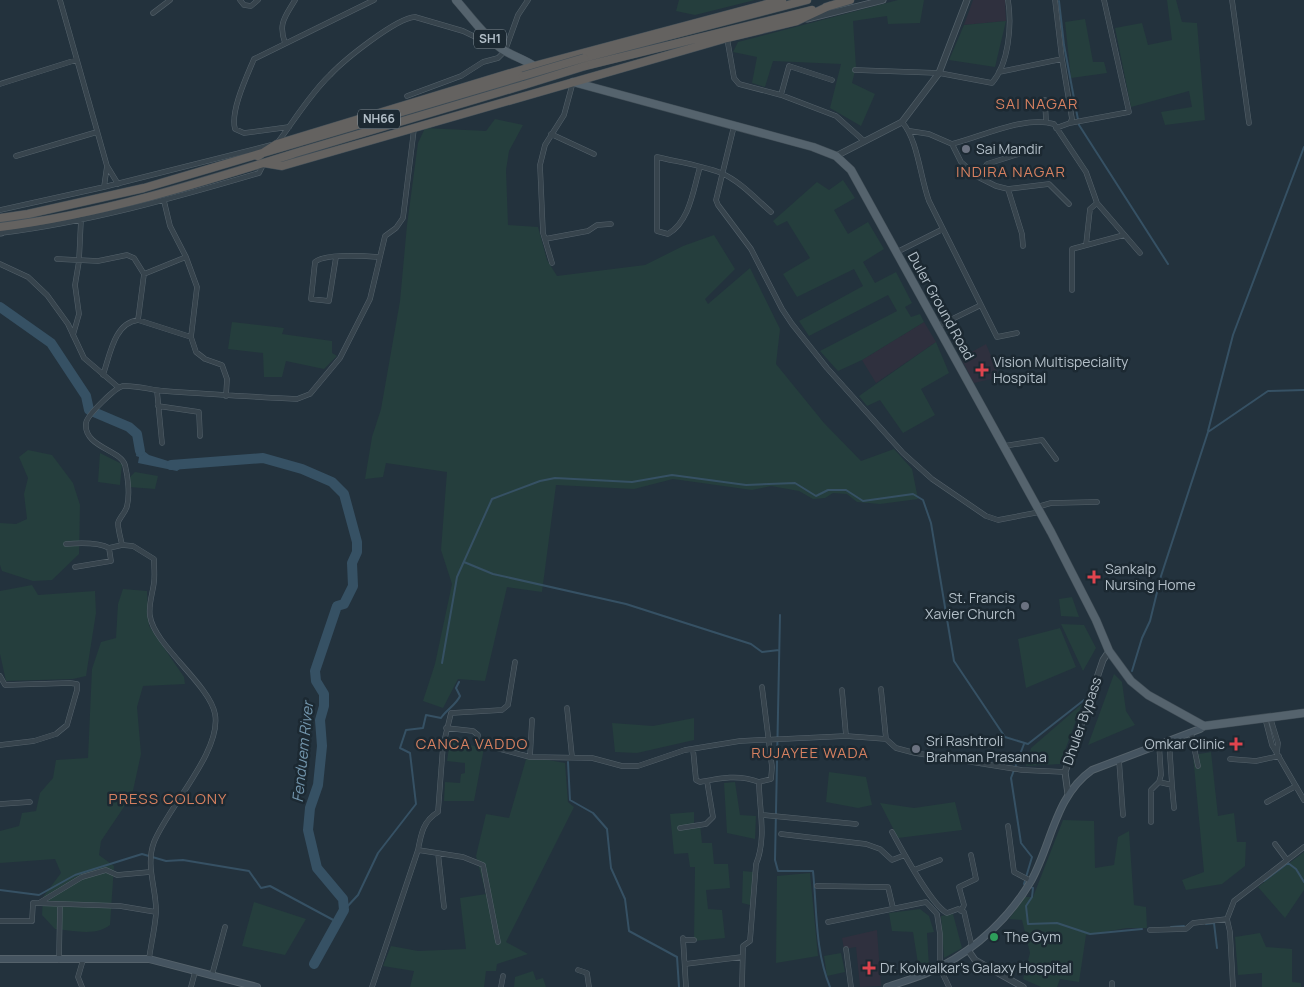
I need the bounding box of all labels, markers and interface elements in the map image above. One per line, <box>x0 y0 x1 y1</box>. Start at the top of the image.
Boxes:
road number: SH1 <box>474 30 506 48</box>
district label: SAI NAGAR <box>996 93 1078 114</box>
road number: NH66 <box>358 110 400 128</box>
place label: Sai Mandir <box>976 139 1043 158</box>
marker: Sai Mandir <box>960 143 972 155</box>
district label: INDIRA NAGAR <box>956 161 1066 182</box>
street label: Duler Ground Road <box>904 248 979 363</box>
place label: Vision Multispeciality Hospital <box>993 352 1129 387</box>
marker: Vision Multispeciality Hospital <box>975 363 989 377</box>
place label: Sankalp Nursing Home <box>1105 559 1196 594</box>
marker: Sankalp Nursing Home <box>1087 570 1101 584</box>
place label: St. Francis Xavier Church <box>925 588 1015 623</box>
marker: St. Francis Xavier Church <box>1019 600 1031 612</box>
street label: Dhuler Bypass <box>1058 674 1105 767</box>
water label: Fenduem River <box>287 698 319 803</box>
place label: Sri Rashtroli Brahman Prasanna <box>926 731 1047 766</box>
district label: CANCA VADDO <box>416 733 528 754</box>
place label: Omkar Clinic <box>1145 734 1225 753</box>
marker: Omkar Clinic <box>1229 737 1243 751</box>
district label: RUJAYEE WADA <box>751 742 869 763</box>
marker: Sri Rashtroli Brahman Prasanna <box>910 743 922 755</box>
district label: PRESS COLONY <box>109 788 227 809</box>
place label: The Gym <box>1004 927 1061 946</box>
marker: The Gym <box>988 931 1000 943</box>
place label: Dr. Kolwalkar's Galaxy Hospital <box>880 958 1072 977</box>
marker: Dr. Kolwalkar's Galaxy Hospital <box>862 961 876 975</box>

